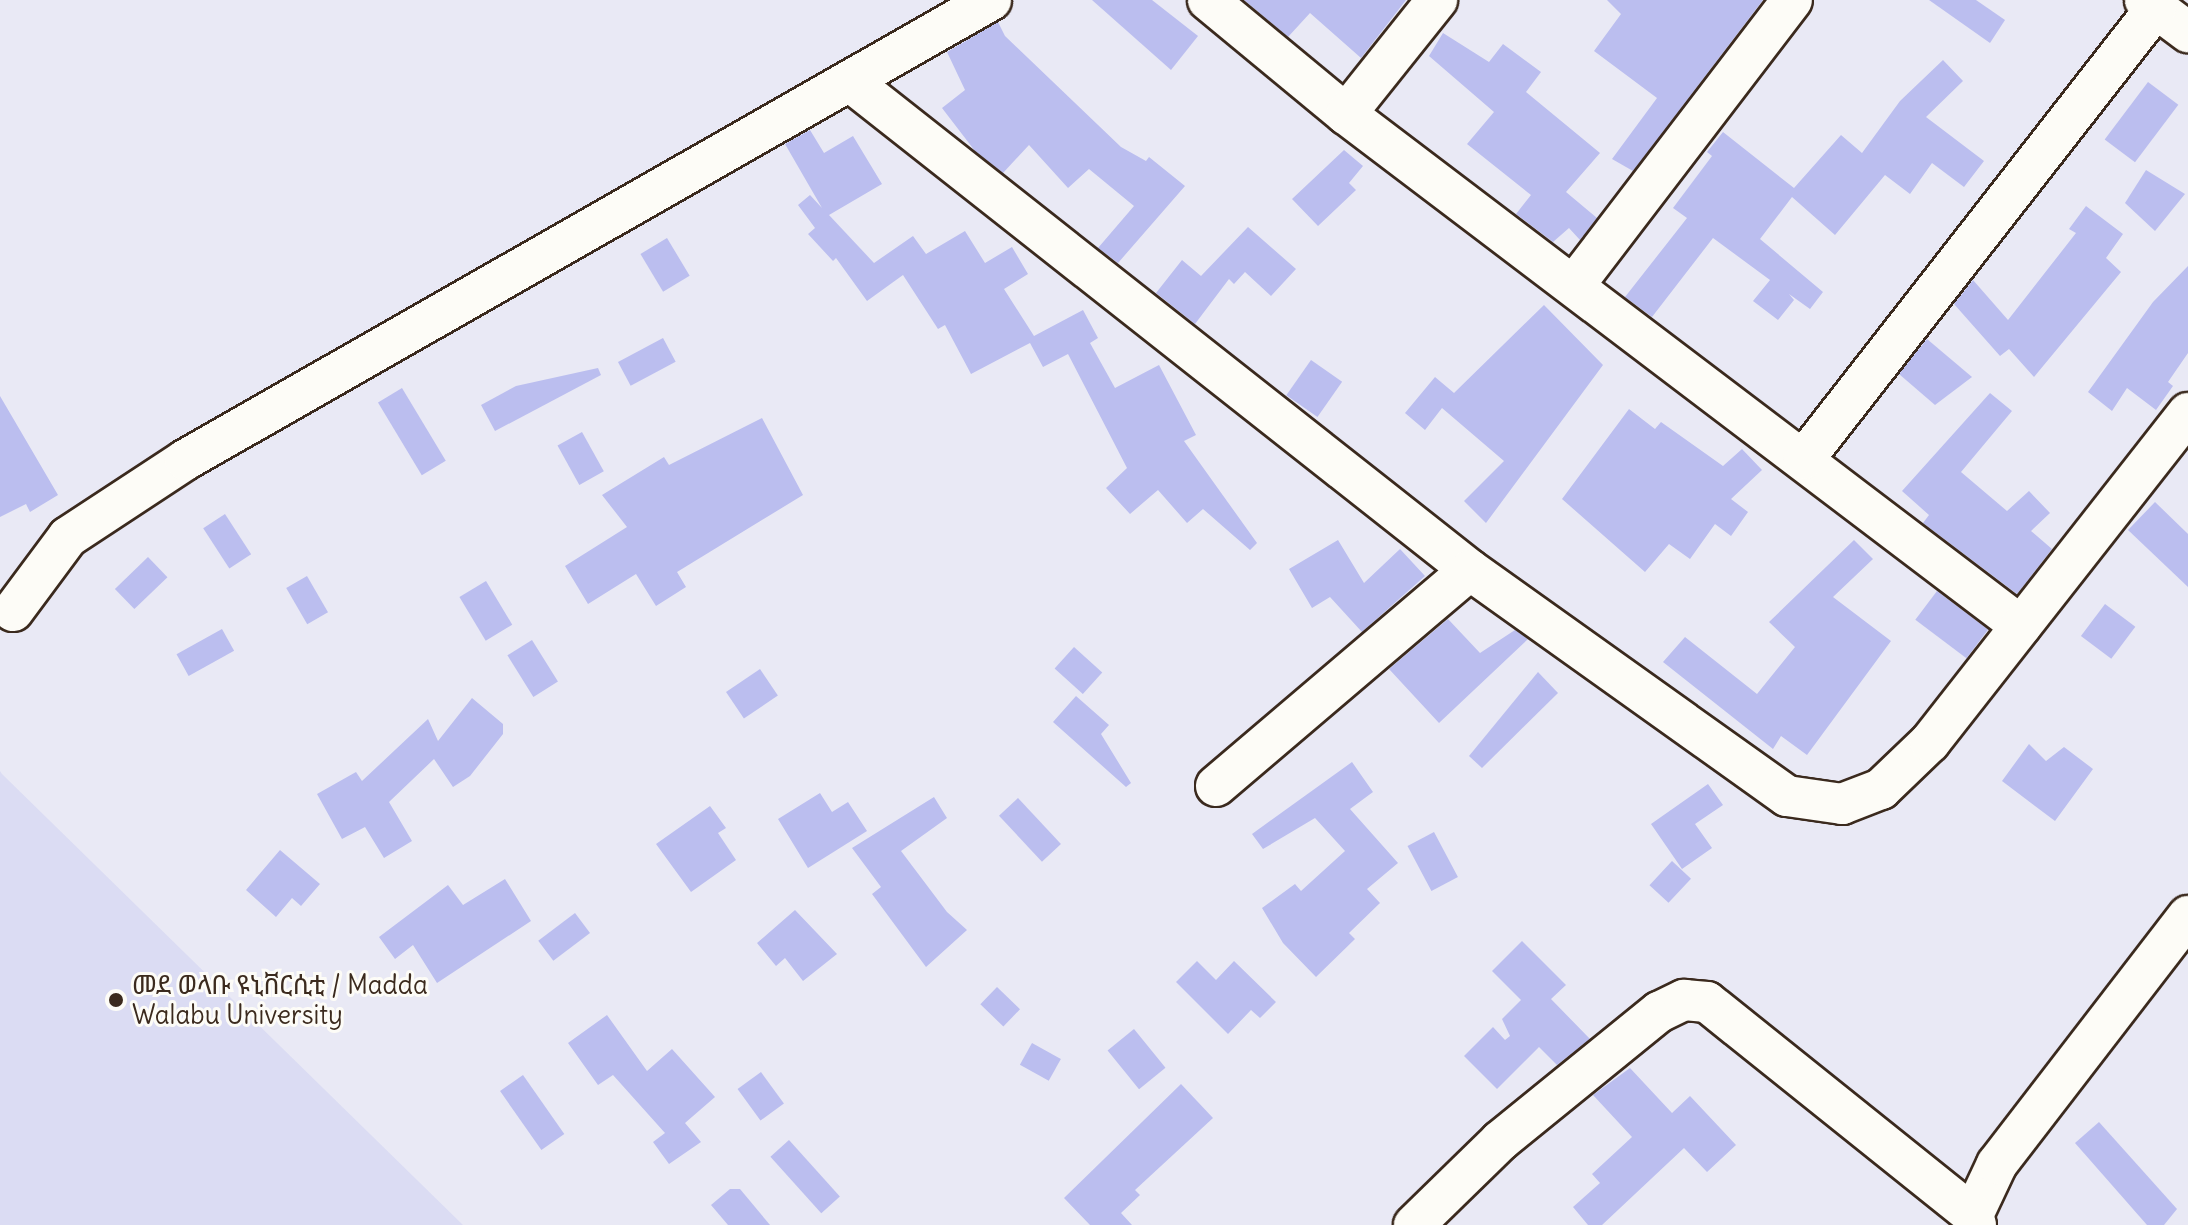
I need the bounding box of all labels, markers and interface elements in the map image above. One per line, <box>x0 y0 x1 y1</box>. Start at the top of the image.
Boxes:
place label: መደ ወላቡ ዩኒቨርሲቲ / Madda Walabu University <box>132 969 428 1030</box>
marker: መደ ወላቡ ዩኒቨርሲቲ / Madda Walabu University <box>107 991 125 1009</box>

